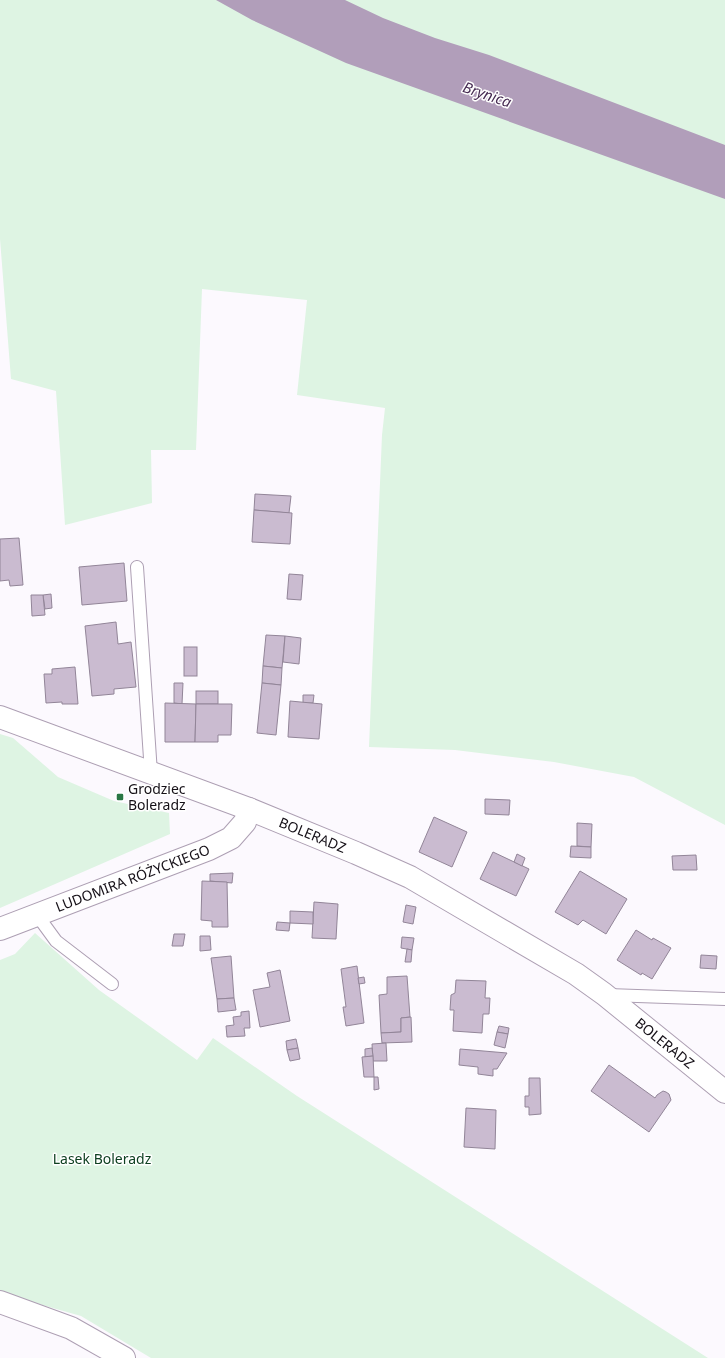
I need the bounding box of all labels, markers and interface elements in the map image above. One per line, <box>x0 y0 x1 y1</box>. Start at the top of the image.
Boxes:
water label: Brynica <box>460 76 515 112</box>
place label: Grodziec Boleradz <box>128 779 186 814</box>
marker: Grodziec Boleradz <box>115 792 125 802</box>
street label: BOLERADZ <box>276 812 349 857</box>
street label: LUDOMIRA RÓŻYCKIEGO <box>53 840 212 916</box>
street label: BOLERADZ <box>631 1013 699 1072</box>
park label: Lasek Boleradz <box>53 1149 152 1168</box>

